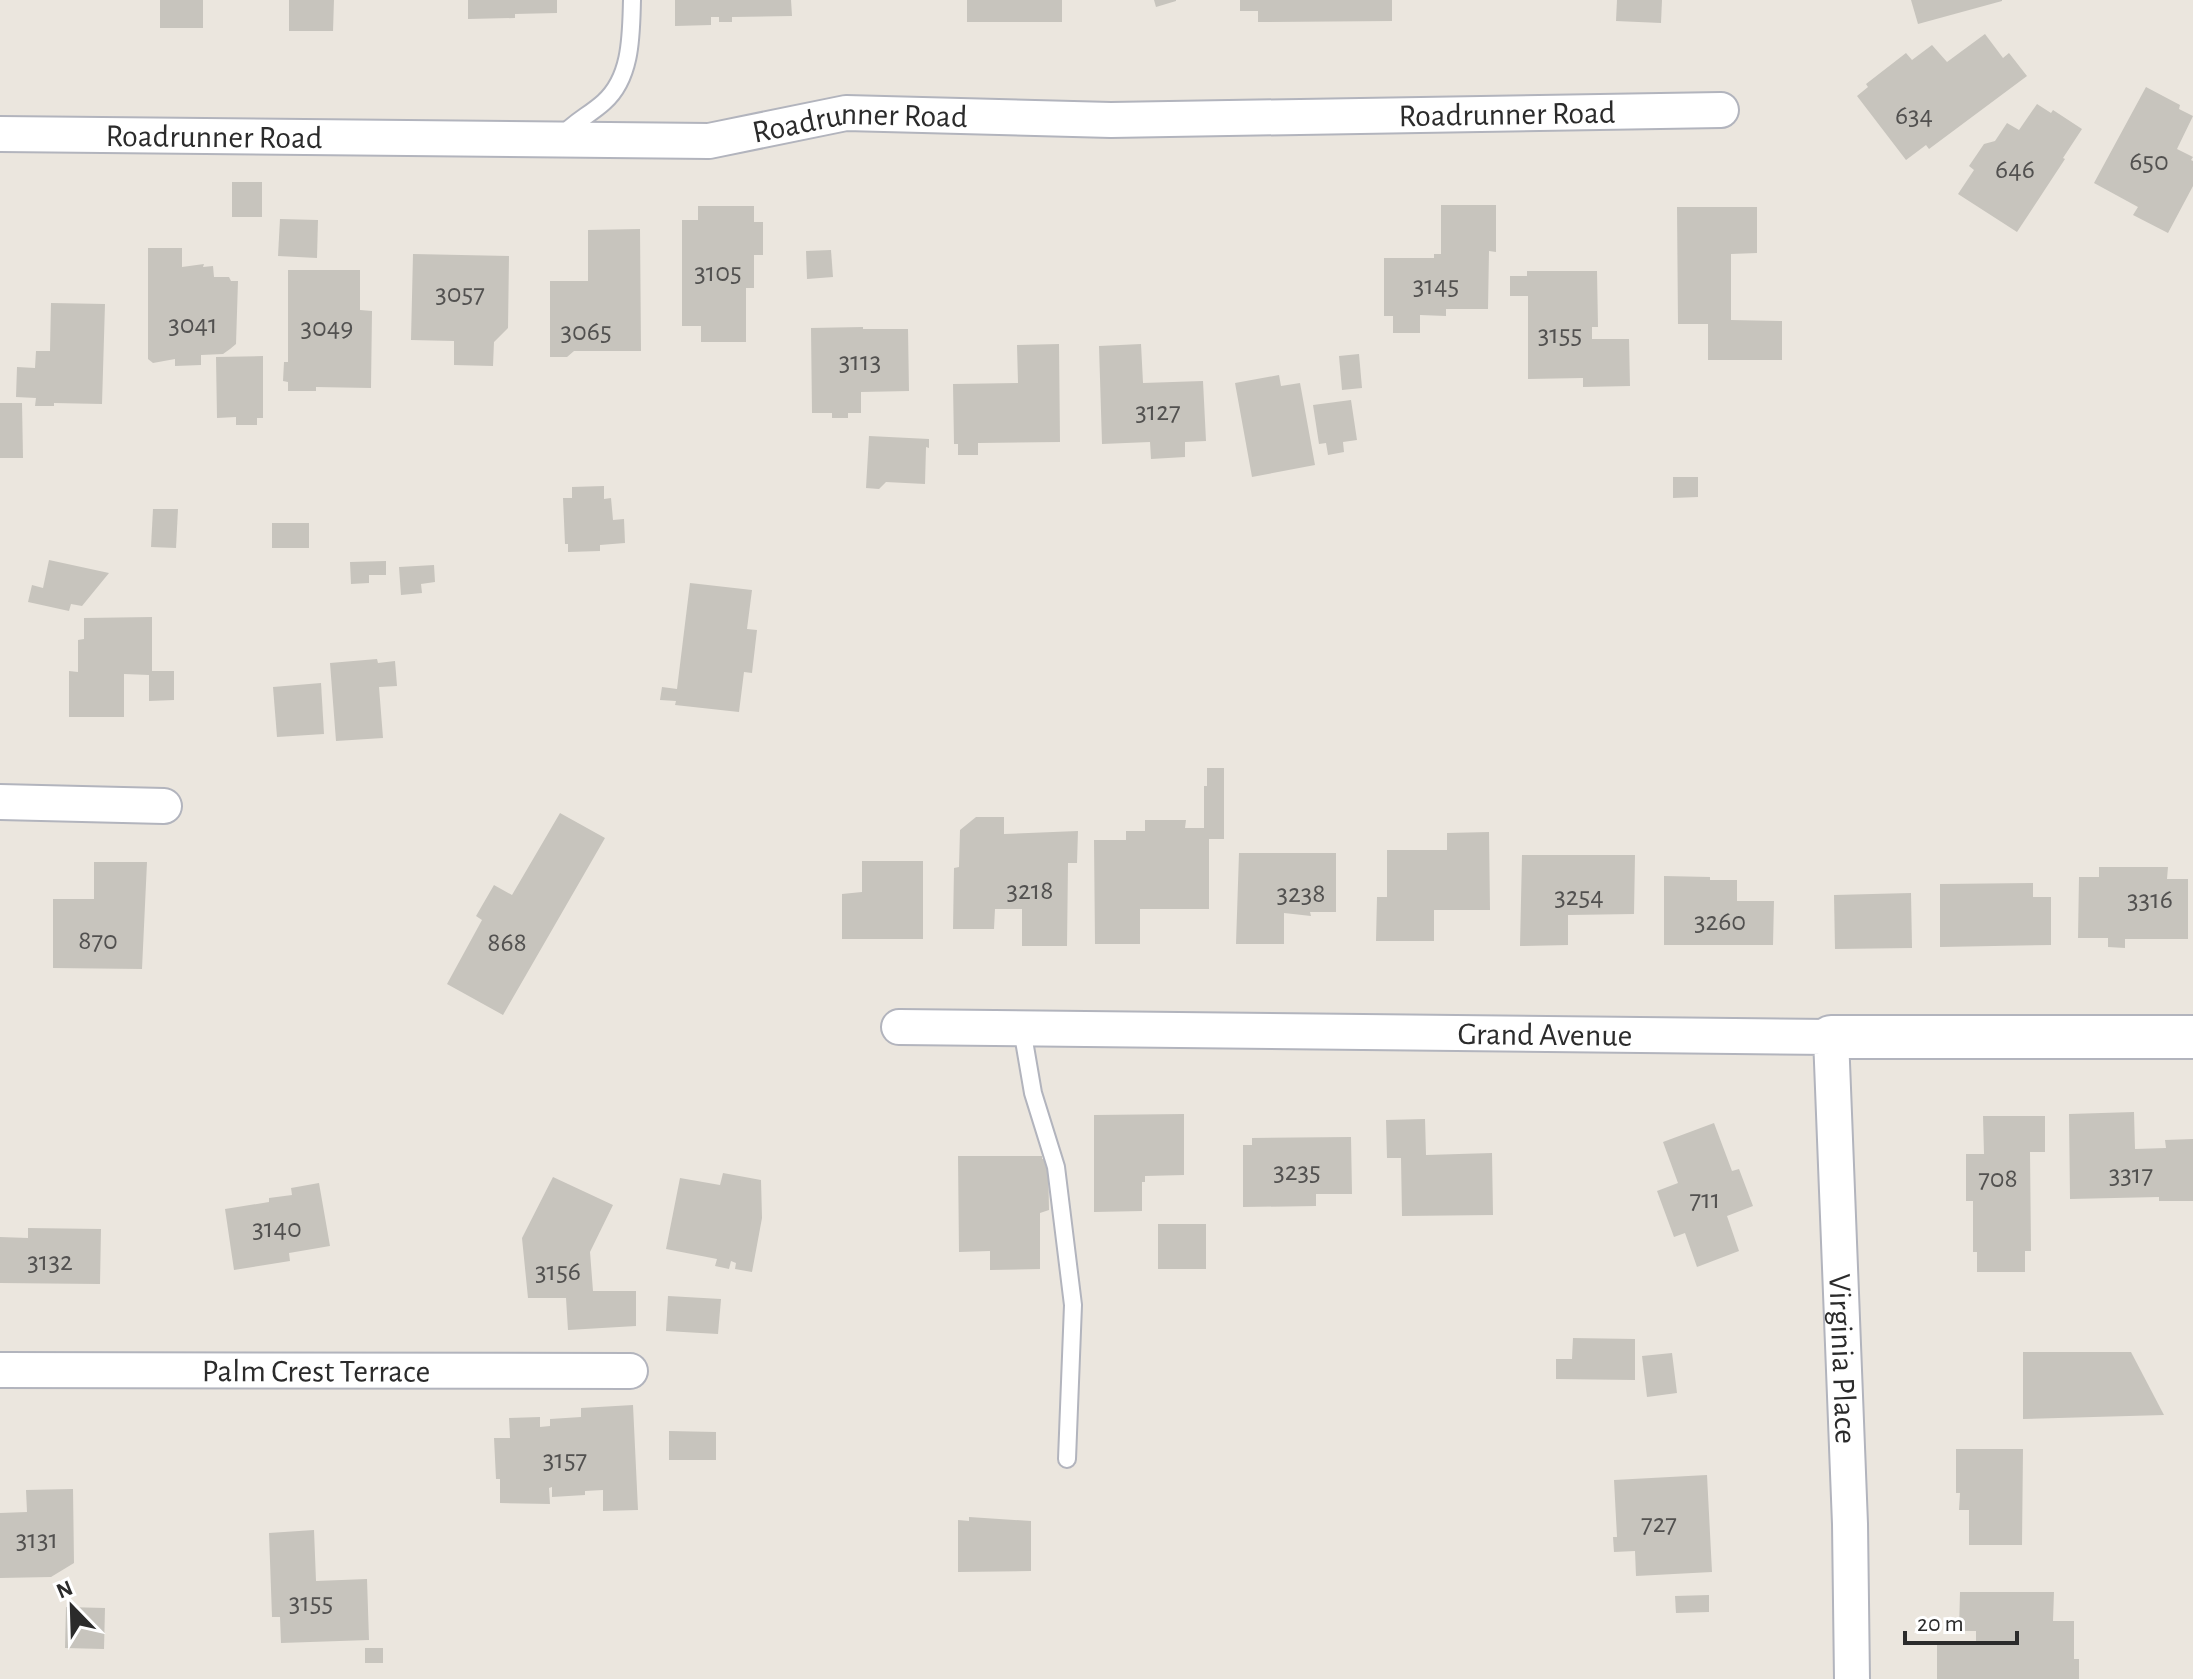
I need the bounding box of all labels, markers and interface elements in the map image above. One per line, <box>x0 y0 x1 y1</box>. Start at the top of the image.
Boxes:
street label: Roadrunner Road <box>1398 97 1616 132</box>
street label: Roadrunner Road <box>750 98 968 149</box>
house number: 634 <box>1895 102 1933 130</box>
street label: Roadrunner Road <box>105 120 323 154</box>
house number: 650 <box>2129 148 2169 176</box>
house number: 646 <box>1995 156 2035 184</box>
house number: 3105 <box>694 259 742 287</box>
house number: 3145 <box>1413 272 1459 300</box>
house number: 3057 <box>435 280 485 308</box>
house number: 3041 <box>168 311 218 339</box>
house number: 3049 <box>301 314 353 342</box>
house number: 3065 <box>560 318 612 346</box>
house number: 3155 <box>1538 321 1582 349</box>
house number: 3113 <box>839 348 881 376</box>
house number: 3127 <box>1135 398 1181 426</box>
house number: 3218 <box>1006 877 1054 905</box>
house number: 3238 <box>1276 880 1326 908</box>
house number: 3254 <box>1554 883 1604 911</box>
house number: 3316 <box>2127 886 2173 914</box>
house number: 3260 <box>1694 908 1746 936</box>
house number: 870 <box>78 927 118 955</box>
house number: 868 <box>487 929 527 957</box>
street label: Grand Avenue <box>1457 1018 1633 1052</box>
house number: 3235 <box>1273 1158 1321 1186</box>
house number: 3317 <box>2109 1161 2153 1189</box>
house number: 708 <box>1978 1165 2018 1193</box>
house number: 711 <box>1690 1186 1720 1214</box>
house number: 3140 <box>252 1215 302 1243</box>
house number: 3132 <box>27 1248 73 1276</box>
house number: 3156 <box>535 1258 581 1286</box>
street label: Virginia Place <box>1823 1273 1862 1444</box>
street label: Palm Crest Terrace <box>202 1355 430 1388</box>
house number: 3157 <box>543 1446 587 1474</box>
house number: 727 <box>1641 1510 1677 1538</box>
house number: 3131 <box>16 1526 58 1554</box>
north arrow <box>32 1567 112 1647</box>
text: N <box>53 1576 76 1603</box>
house number: 3155 <box>289 1589 333 1617</box>
scale bar <box>1905 1595 2017 1645</box>
text: 20 m <box>1917 1612 1964 1636</box>

